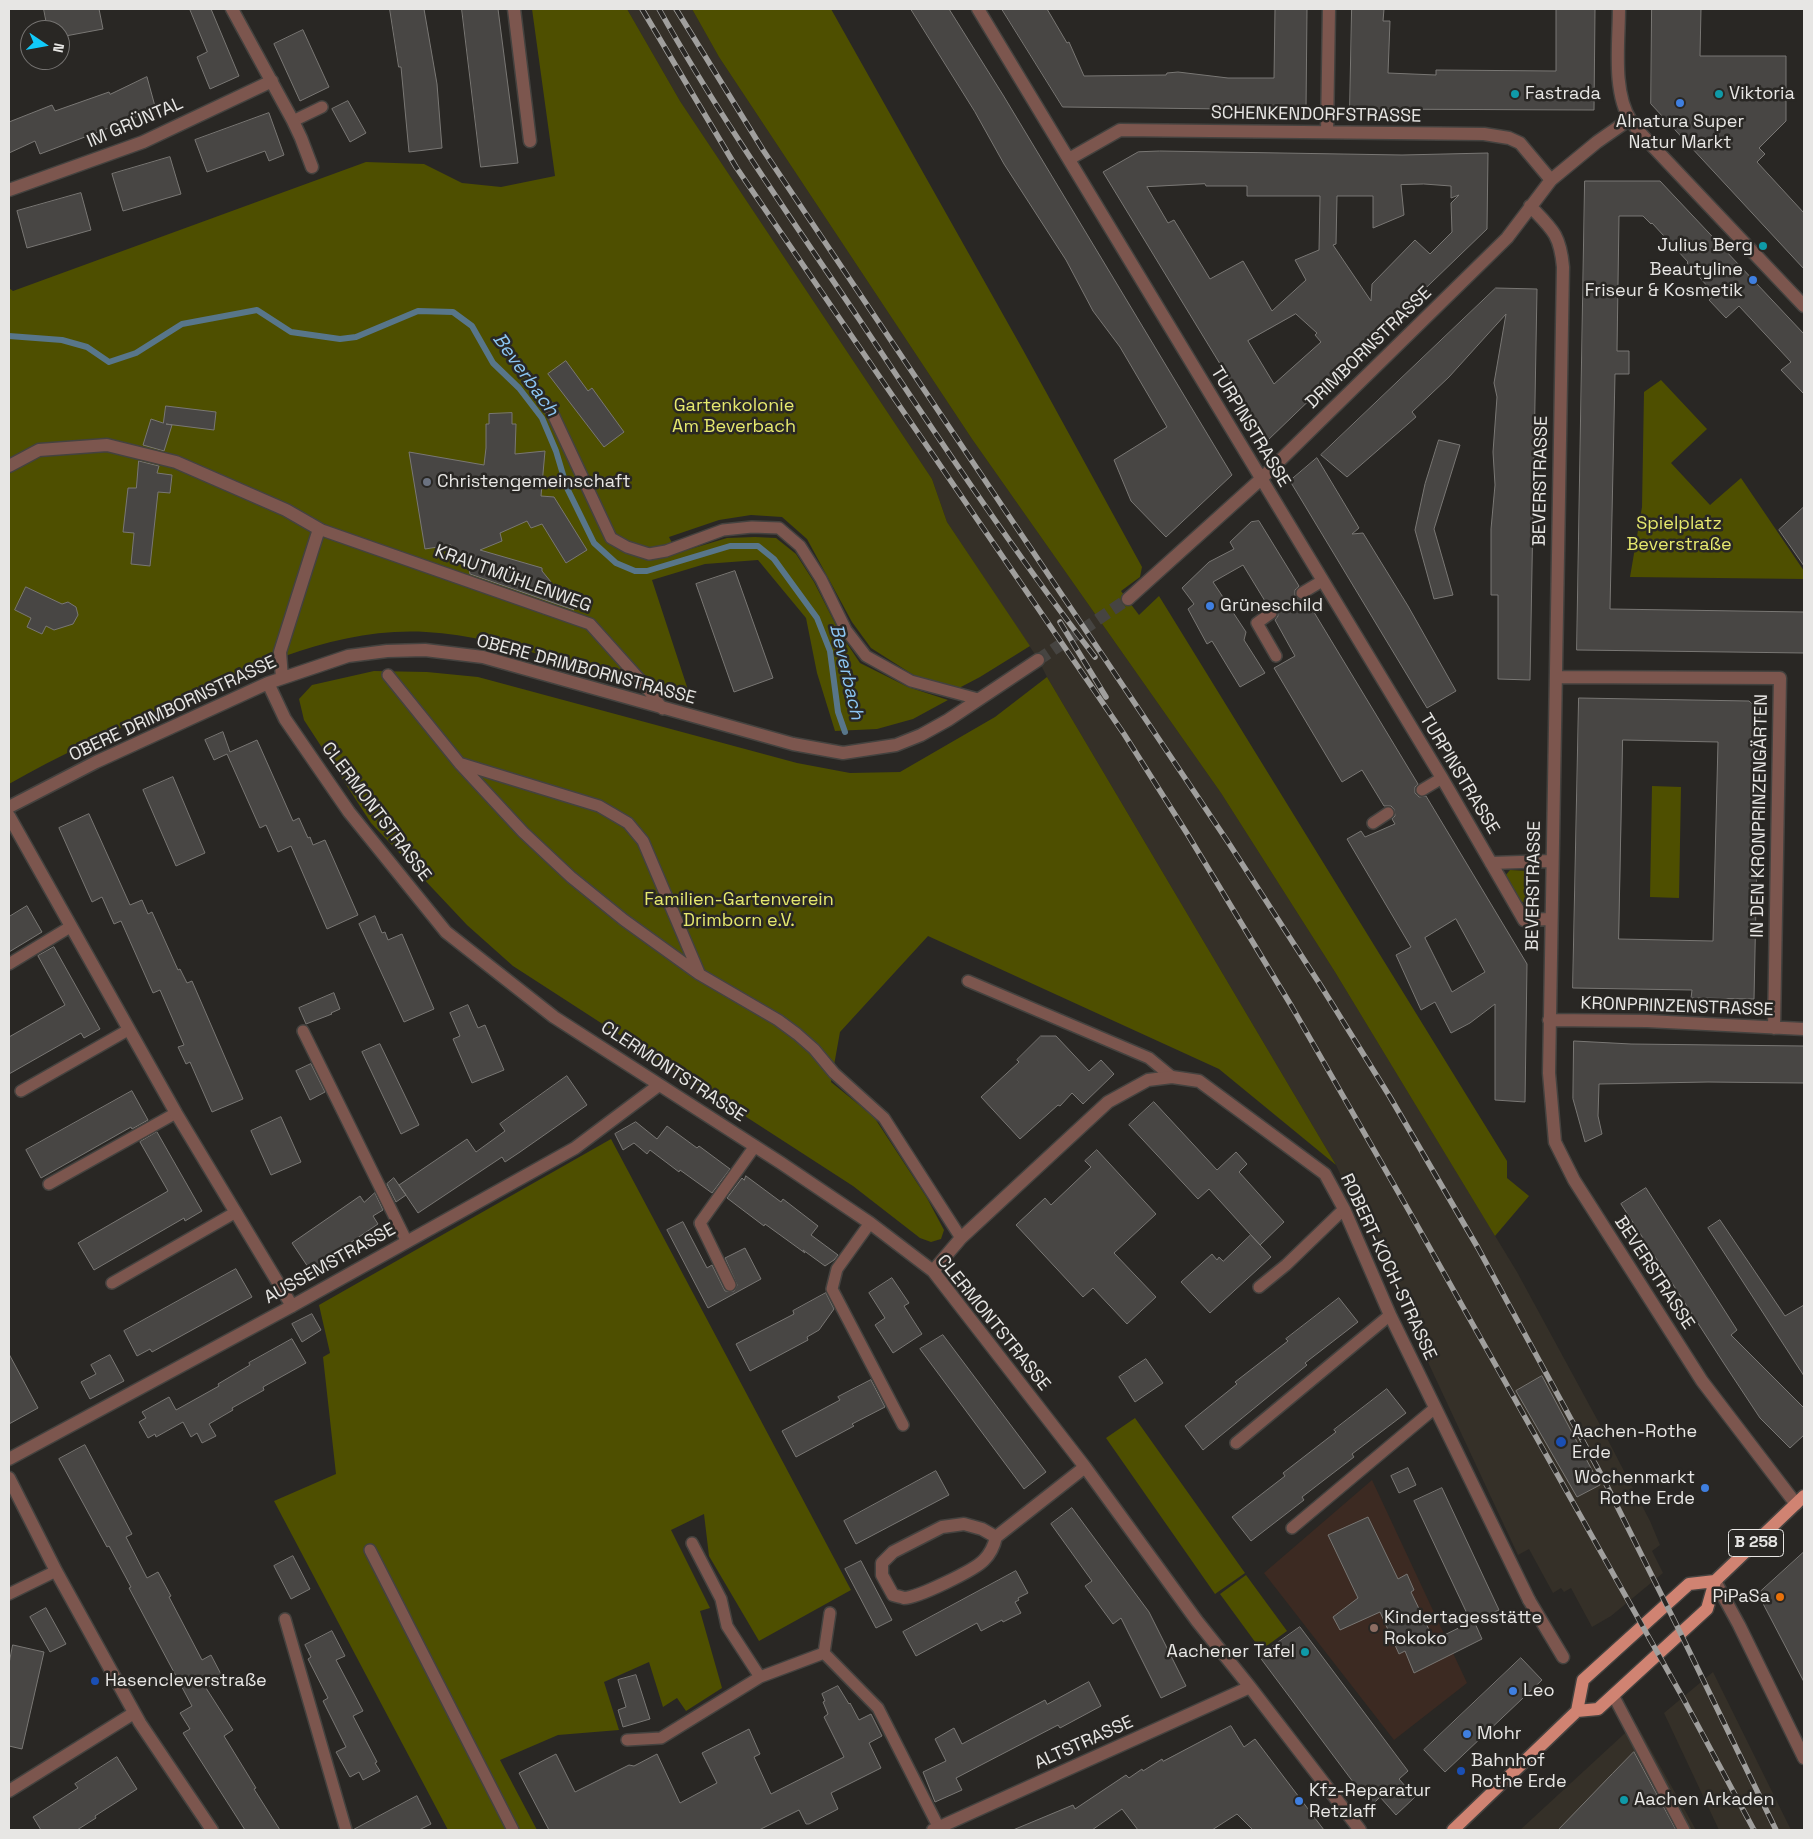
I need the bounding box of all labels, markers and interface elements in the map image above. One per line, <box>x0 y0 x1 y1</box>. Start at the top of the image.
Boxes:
north arrow <box>20 20 70 70</box>
text: N <box>49 41 68 54</box>
place label: Fastrada <box>1525 83 1601 105</box>
place label: Viktoria <box>1729 83 1795 105</box>
marker: Fastrada <box>1509 88 1521 100</box>
marker: Viktoria <box>1713 88 1725 100</box>
street label: IM GRÜNTAL <box>84 93 186 153</box>
marker: Alnatura Super Natur Markt <box>1674 97 1686 109</box>
street label: SCHENKENDORFSTRASSE <box>1211 102 1421 128</box>
place label: Alnatura Super Natur Markt <box>1616 111 1744 154</box>
place label: Julius Berg <box>1657 235 1753 257</box>
marker: Julius Berg <box>1757 240 1769 252</box>
place label: Beautyline Friseur & Kosmetik <box>1585 259 1743 302</box>
marker: Beautyline Friseur & Kosmetik <box>1747 274 1759 286</box>
street label: DRIMBORNSTRASSE <box>1302 282 1436 414</box>
water label: Beverbach <box>487 329 563 421</box>
street label: TURPINSTRASSE <box>1205 363 1295 491</box>
park label: Gartenkolonie Am Beverbach <box>672 395 796 438</box>
street label: BEVERSTRASSE <box>1529 416 1553 546</box>
place label: Christengemeinschaft <box>437 471 630 493</box>
marker: Christengemeinschaft <box>421 476 433 488</box>
park label: Spielplatz Beverstraße <box>1626 513 1732 556</box>
street label: KRAUTMÜHLENWEG <box>432 541 594 617</box>
place label: Grüneschild <box>1220 595 1323 617</box>
marker: Grüneschild <box>1204 600 1216 612</box>
water label: Beverbach <box>824 622 868 722</box>
street label: OBERE DRIMBORNSTRASSE <box>474 630 698 710</box>
street label: OBERE DRIMBORNSTRASSE <box>66 651 280 767</box>
street label: IN DEN KRONPRINZENGÄRTEN <box>1747 694 1773 938</box>
street label: TURPINSTRASSE <box>1414 710 1504 838</box>
street label: CLERMONTSTRASSE <box>317 738 435 886</box>
street label: BEVERSTRASSE <box>1522 821 1546 951</box>
park label: Familien-Gartenverein Drimborn e.V. <box>644 889 834 932</box>
street label: KRONPRINZENSTRASSE <box>1580 993 1774 1021</box>
street label: CLERMONTSTRASSE <box>596 1017 750 1127</box>
street label: ROBERT-KOCH-STRASSE <box>1335 1170 1441 1364</box>
street label: BEVERSTRASSE <box>1609 1212 1699 1334</box>
street label: AUSSEMSTRASSE <box>261 1219 399 1309</box>
street label: CLERMONTSTRASSE <box>932 1251 1054 1395</box>
place label: Aachen-Rothe Erde <box>1572 1421 1697 1464</box>
marker: Aachen-Rothe Erde <box>1554 1435 1568 1449</box>
place label: Wochenmarkt Rothe Erde <box>1574 1467 1695 1510</box>
marker: Wochenmarkt Rothe Erde <box>1699 1482 1711 1494</box>
road number: B 258 <box>1728 1530 1784 1556</box>
place label: PiPaSa <box>1712 1586 1770 1608</box>
marker: PiPaSa <box>1774 1591 1786 1603</box>
place label: Kindertagesstätte Rokoko <box>1384 1607 1542 1650</box>
marker: Kindertagesstätte Rokoko <box>1368 1622 1380 1634</box>
place label: Aachener Tafel <box>1167 1641 1295 1663</box>
marker: Aachener Tafel <box>1299 1646 1311 1658</box>
place label: Hasencleverstraße <box>105 1670 267 1692</box>
marker: Hasencleverstraße <box>89 1675 101 1687</box>
place label: Leo <box>1523 1680 1555 1702</box>
marker: Leo <box>1507 1685 1519 1697</box>
street label: ALTSTRASSE <box>1031 1712 1137 1774</box>
place label: Mohr <box>1477 1723 1522 1745</box>
marker: Mohr <box>1461 1728 1473 1740</box>
place label: Bahnhof Rothe Erde <box>1471 1750 1567 1792</box>
marker: Bahnhof Rothe Erde <box>1455 1765 1467 1777</box>
place label: Kfz-Reparatur Retzlaff <box>1309 1780 1431 1822</box>
place label: Aachen Arkaden <box>1634 1789 1775 1811</box>
marker: Aachen Arkaden <box>1618 1794 1630 1806</box>
marker: Kfz-Reparatur Retzlaff <box>1293 1795 1305 1807</box>

